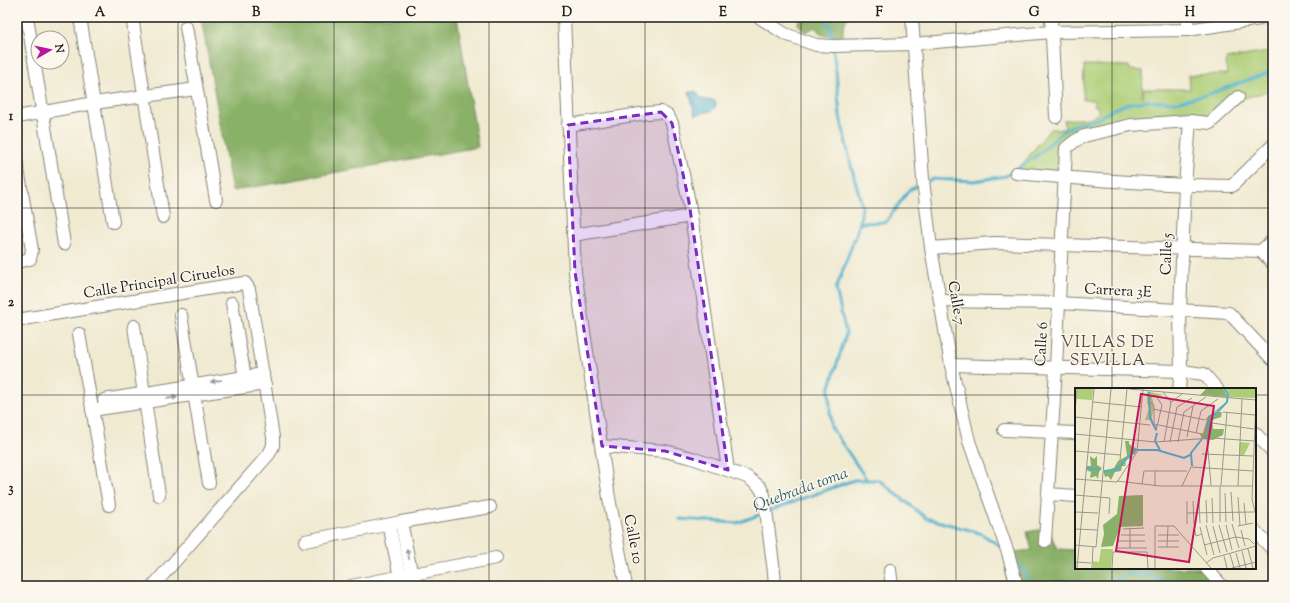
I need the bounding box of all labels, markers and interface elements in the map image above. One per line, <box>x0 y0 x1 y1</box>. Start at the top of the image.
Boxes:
text: A <box>95 4 106 22</box>
text: B <box>252 4 261 22</box>
text: C <box>406 4 416 22</box>
text: D <box>562 4 572 22</box>
text: E <box>719 4 727 22</box>
text: F <box>875 4 883 22</box>
text: G <box>1029 4 1040 22</box>
text: H <box>1185 4 1196 22</box>
north arrow <box>30 30 70 70</box>
text: N <box>50 42 68 54</box>
text: 1 <box>9 108 14 126</box>
street label: Calle 5 <box>1156 233 1179 276</box>
street label: Calle Principal Ciruelos <box>82 260 237 305</box>
street label: Calle 7 <box>941 279 970 328</box>
street label: Carrera 3E <box>1084 279 1152 304</box>
text: 2 <box>8 294 15 312</box>
street label: Calle 6 <box>1031 321 1054 367</box>
district label: VILLAS DE SEVILLA <box>1061 332 1155 373</box>
one-way arrow <box>210 379 222 385</box>
inset map <box>1075 388 1256 569</box>
one-way arrow <box>166 395 178 401</box>
water label: Quebrada toma <box>750 462 852 518</box>
text: 3 <box>8 480 14 498</box>
street label: Calle 10 <box>617 513 648 566</box>
one-way arrow <box>404 548 410 560</box>

